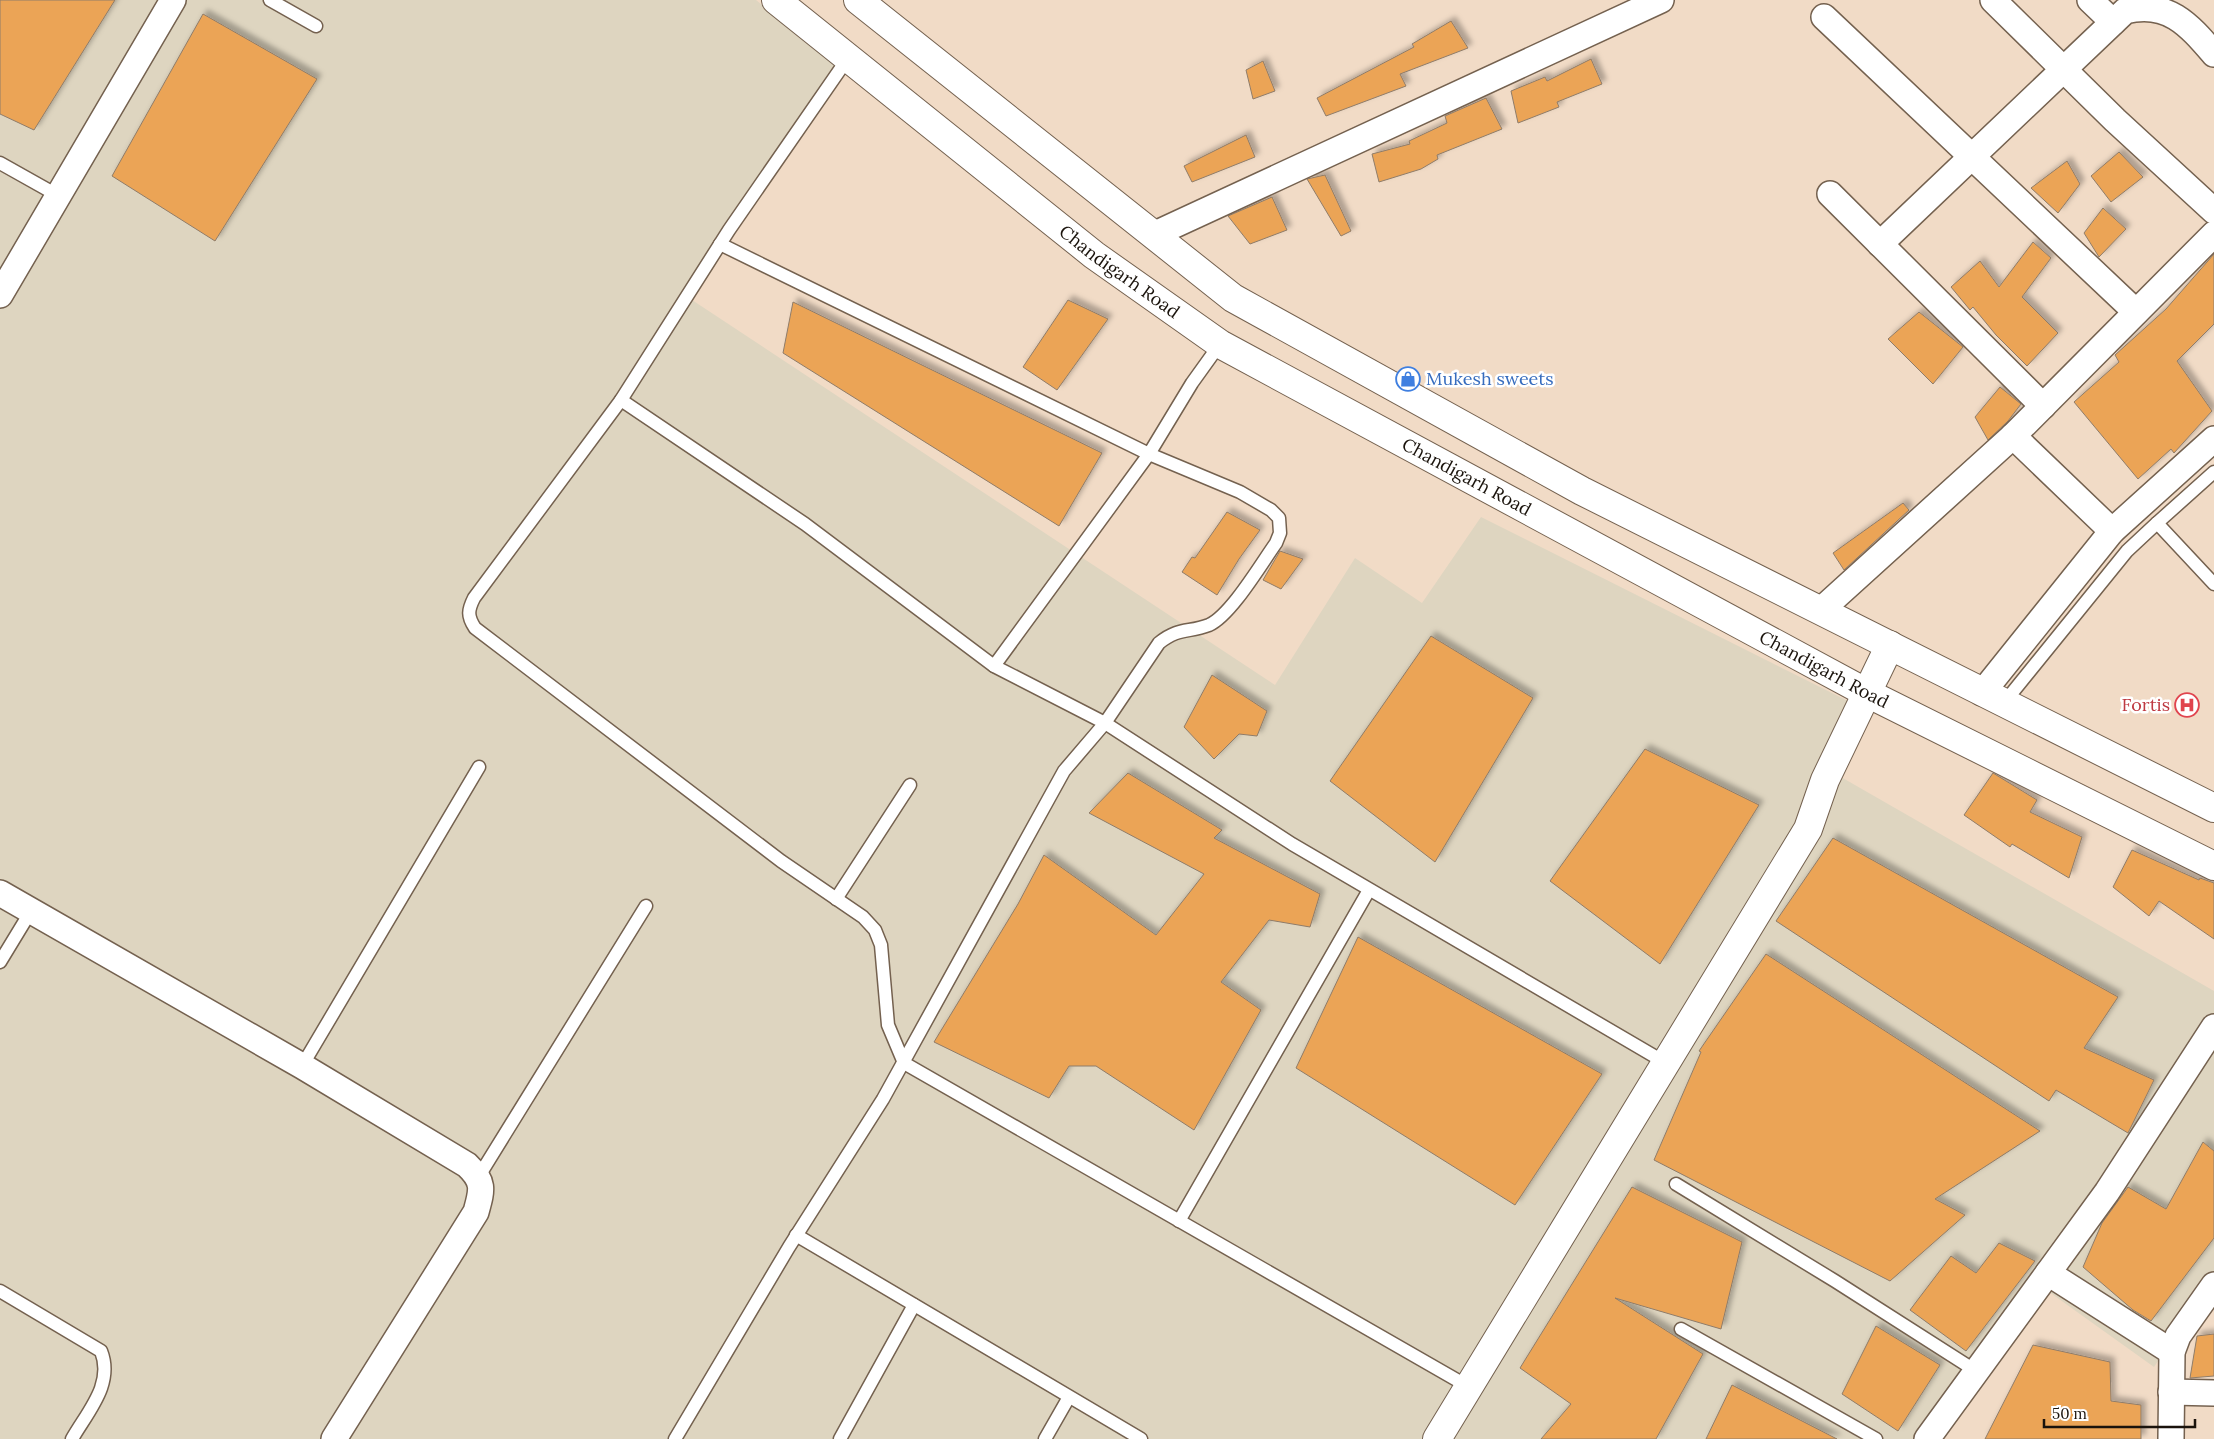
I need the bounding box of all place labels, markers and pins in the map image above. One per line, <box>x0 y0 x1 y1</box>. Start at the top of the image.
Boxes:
shop icon: Mukesh sweets <box>1395 366 1421 392</box>
place label: Mukesh sweets <box>1426 367 1554 390</box>
hospital icon: Fortis <box>2174 692 2200 718</box>
place label: Fortis <box>2122 693 2170 716</box>

